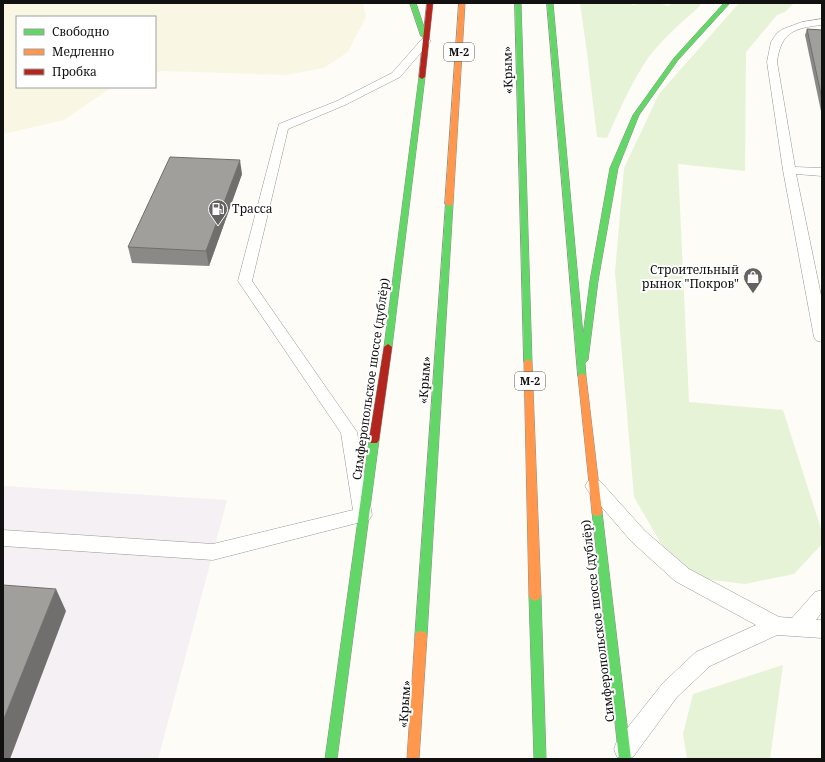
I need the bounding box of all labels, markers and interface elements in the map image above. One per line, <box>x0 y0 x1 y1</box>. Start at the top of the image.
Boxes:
legend <box>16 16 156 88</box>
text: Свободно <box>52 23 109 40</box>
text: Медленно <box>52 43 114 60</box>
road number: М-2 <box>444 43 474 61</box>
street label: «Крым» <box>498 46 517 94</box>
text: Пробка <box>52 63 97 80</box>
fuel station icon: Трасса <box>207 198 229 226</box>
place label: Трасса <box>232 200 273 217</box>
place label: Строительный рынок "Покров" <box>642 261 739 292</box>
shop icon: Строительный рынок "Покров" <box>742 266 764 294</box>
street label: Симферопольское шоссе (дублёр) <box>348 277 393 481</box>
street label: «Крым» <box>414 355 435 405</box>
road number: М-2 <box>515 372 545 390</box>
street label: Симферопольское шоссе (дублёр) <box>577 519 618 723</box>
street label: «Крым» <box>394 679 415 729</box>

